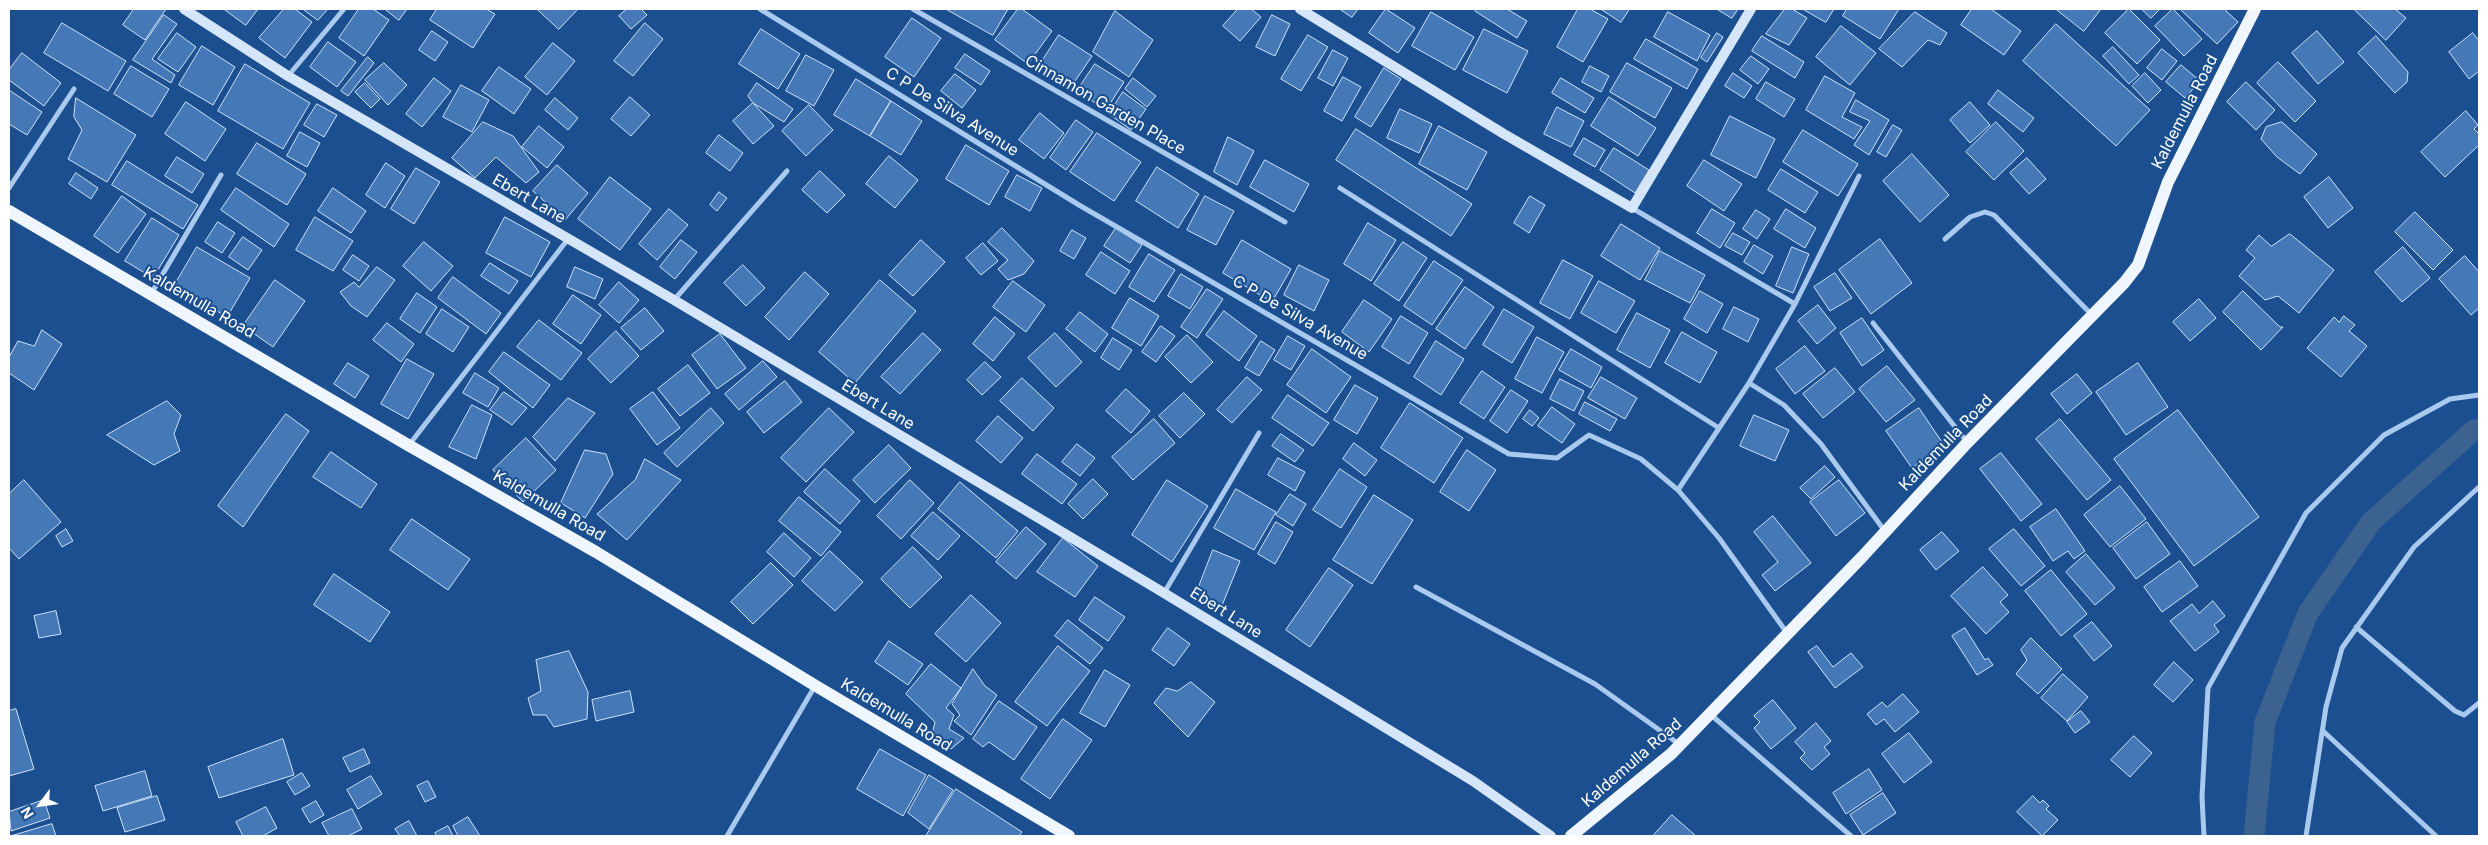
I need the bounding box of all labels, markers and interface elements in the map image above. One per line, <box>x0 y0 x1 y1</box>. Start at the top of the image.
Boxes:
street label: Cinnamon Garden Place <box>1021 51 1189 159</box>
street label: Kaldemulla Road <box>2148 51 2222 173</box>
street label: C P De Silva Avenue <box>882 63 1022 161</box>
street label: Ebert Lane <box>489 170 569 228</box>
street label: Kaldemulla Road <box>140 263 258 343</box>
street label: C P De Silva Avenue <box>1229 271 1371 365</box>
street label: Ebert Lane <box>838 376 918 434</box>
street label: Kaldemulla Road <box>1895 391 1997 495</box>
street label: Kaldemulla Road <box>490 466 608 546</box>
street label: Ebert Lane <box>1186 583 1266 643</box>
street label: Kaldemulla Road <box>837 674 955 756</box>
street label: Kaldemulla Road <box>1578 714 1686 812</box>
north arrow <box>15 780 65 830</box>
text: N <box>17 804 37 822</box>

